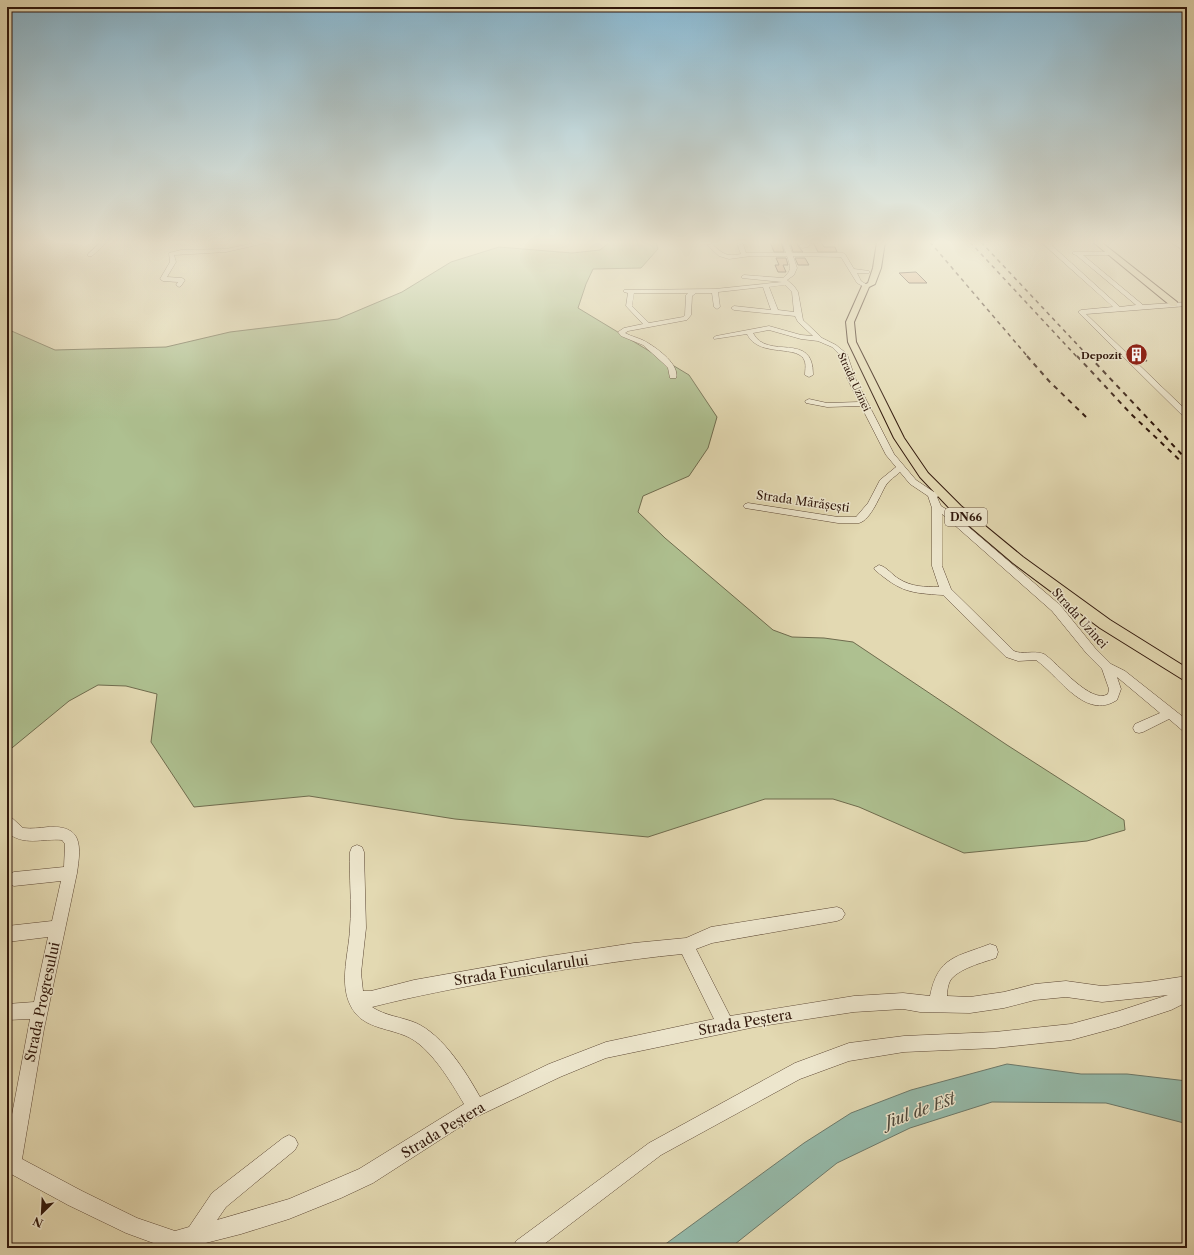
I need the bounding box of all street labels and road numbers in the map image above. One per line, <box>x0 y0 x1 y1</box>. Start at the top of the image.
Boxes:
street label: Strada Uzinei <box>835 351 873 413</box>
street label: Strada Mărășești <box>755 487 851 516</box>
road number: DN66 <box>945 508 987 526</box>
street label: Strada Uzinei <box>1049 585 1111 652</box>
street label: Strada Progresului <box>20 940 64 1064</box>
street label: Strada Funicularului <box>453 950 589 990</box>
street label: Strada Peștera <box>697 1005 794 1039</box>
street label: Strada Peștera <box>398 1098 489 1162</box>

